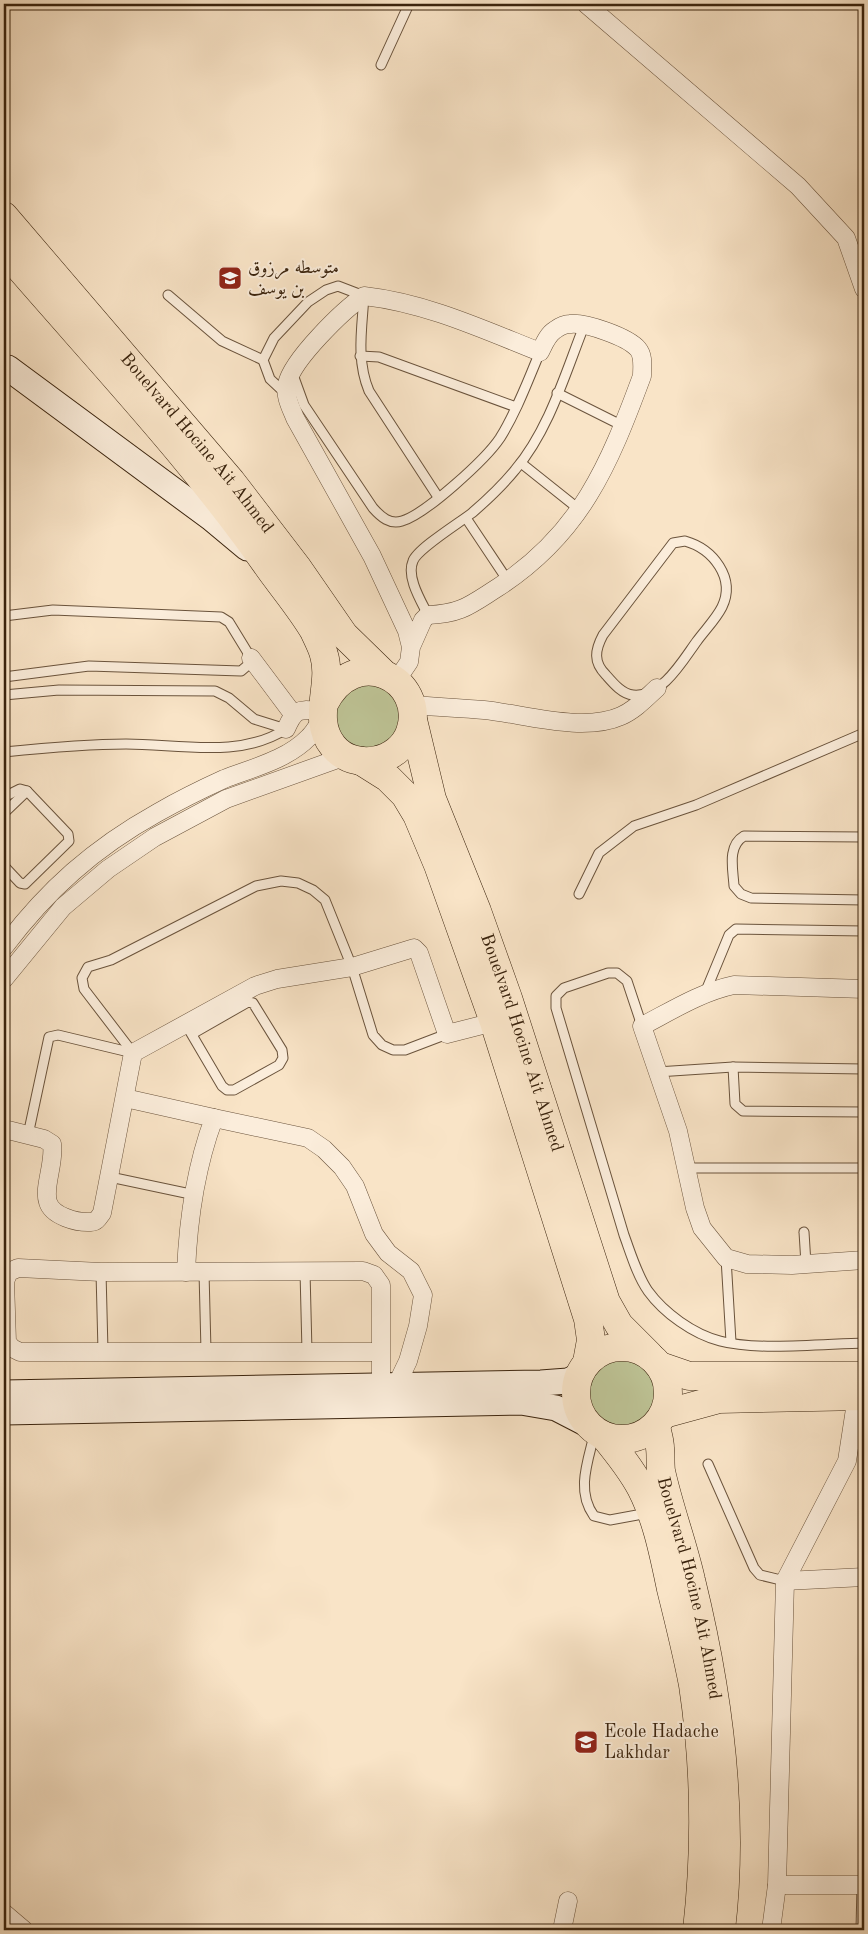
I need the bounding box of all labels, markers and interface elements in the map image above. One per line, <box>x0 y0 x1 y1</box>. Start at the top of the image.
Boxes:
place label: متوسطه مرزوق بن يوسف <box>248 259 339 299</box>
school or university icon: متوسطه مرزوق بن يوسف <box>217 265 243 291</box>
street label: Bouelvard Hocine Ait Ahmed <box>117 350 277 537</box>
street label: Bouelvard Hocine Ait Ahmed <box>477 931 566 1154</box>
street label: Bouelvard Hocine Ait Ahmed <box>654 1475 724 1701</box>
place label: Ecole Hadache Lakhdar <box>604 1723 719 1762</box>
school or university icon: Ecole Hadache Lakhdar <box>573 1729 599 1755</box>

